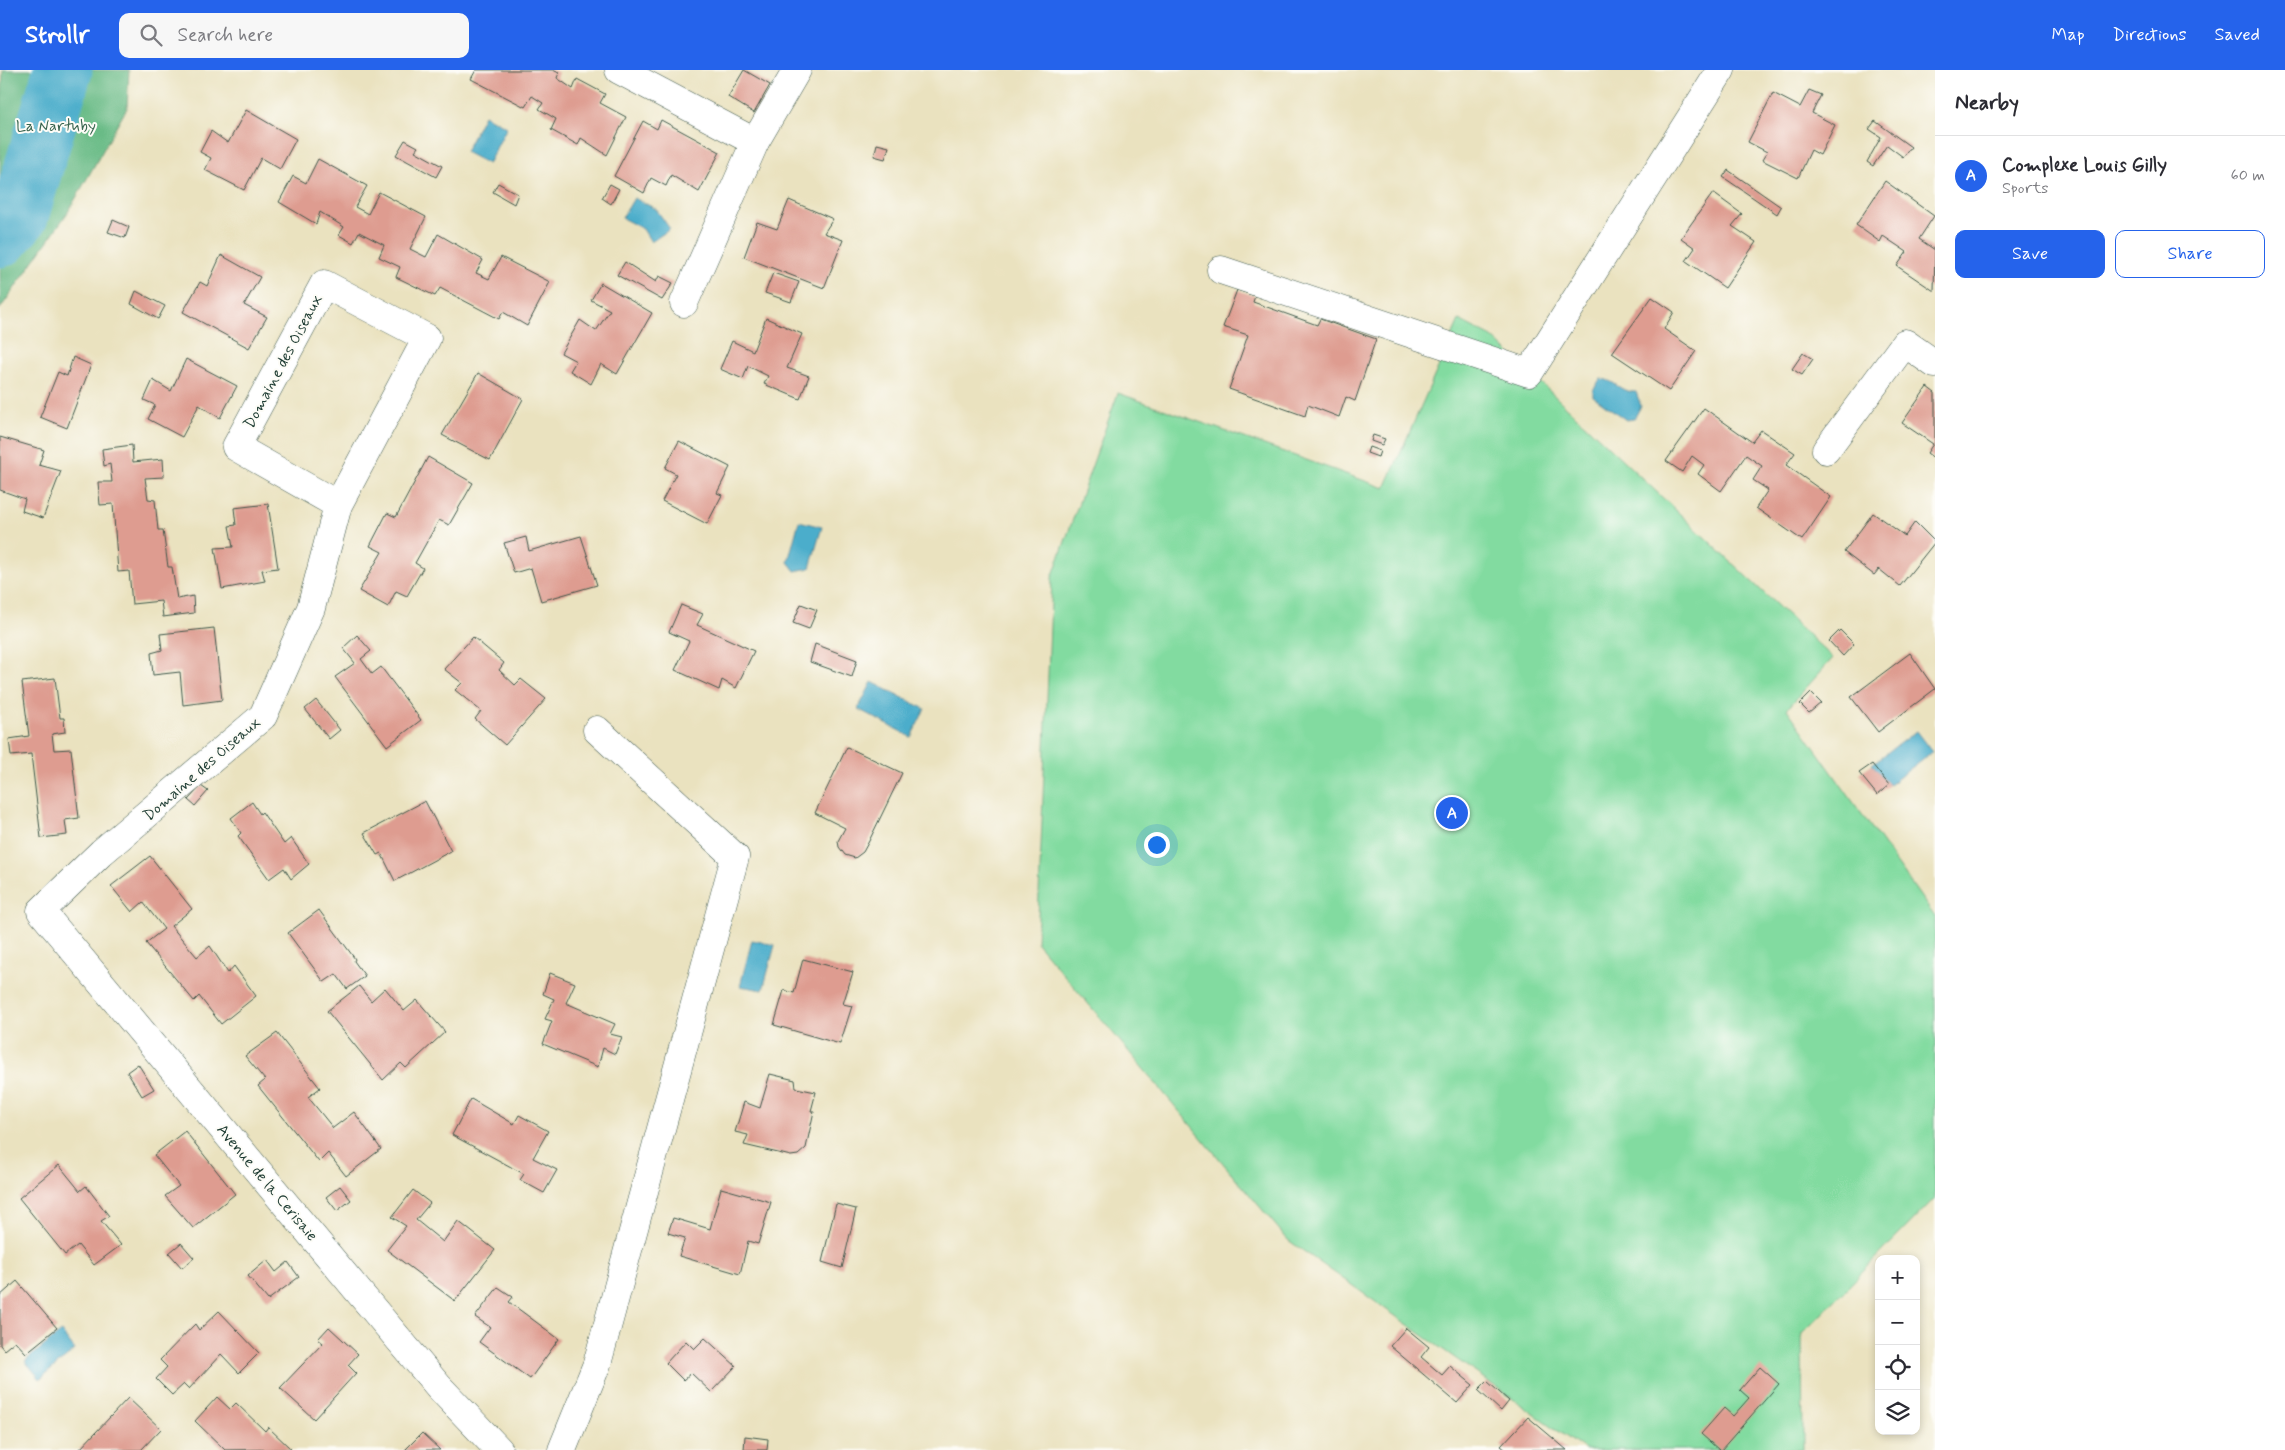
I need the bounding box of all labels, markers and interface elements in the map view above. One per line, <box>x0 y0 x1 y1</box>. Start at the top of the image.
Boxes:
search box <box>119 13 469 58</box>
text: Strollr <box>25 20 89 51</box>
icon: search <box>137 21 165 49</box>
text: Search here <box>177 23 273 48</box>
text: Map <box>2052 23 2085 47</box>
text: Directions <box>2113 23 2187 47</box>
text: Saved <box>2215 23 2260 47</box>
text: Nearby <box>1955 89 2019 117</box>
park label: La Nartuby <box>16 116 96 137</box>
text: Complexe Louis Gilly <box>2002 153 2167 178</box>
text: A <box>1966 165 1976 186</box>
text: 60 m <box>2231 165 2265 186</box>
text: Sports <box>2002 178 2048 199</box>
button: Save <box>1955 230 2105 278</box>
button: Share <box>2115 230 2265 278</box>
street label: Domaine des Oiseaux <box>239 291 328 432</box>
street label: Domaine des Oiseaux <box>139 712 265 826</box>
pin: A <box>1436 794 1468 832</box>
your location <box>1144 832 1170 858</box>
street label: Avenue de la Cerisaie <box>212 1120 322 1246</box>
map controls <box>1875 1255 1920 1435</box>
button: + <box>1875 1255 1920 1300</box>
button: − <box>1875 1300 1920 1345</box>
button: locate <box>1875 1345 1920 1390</box>
button: layers <box>1875 1390 1920 1435</box>

